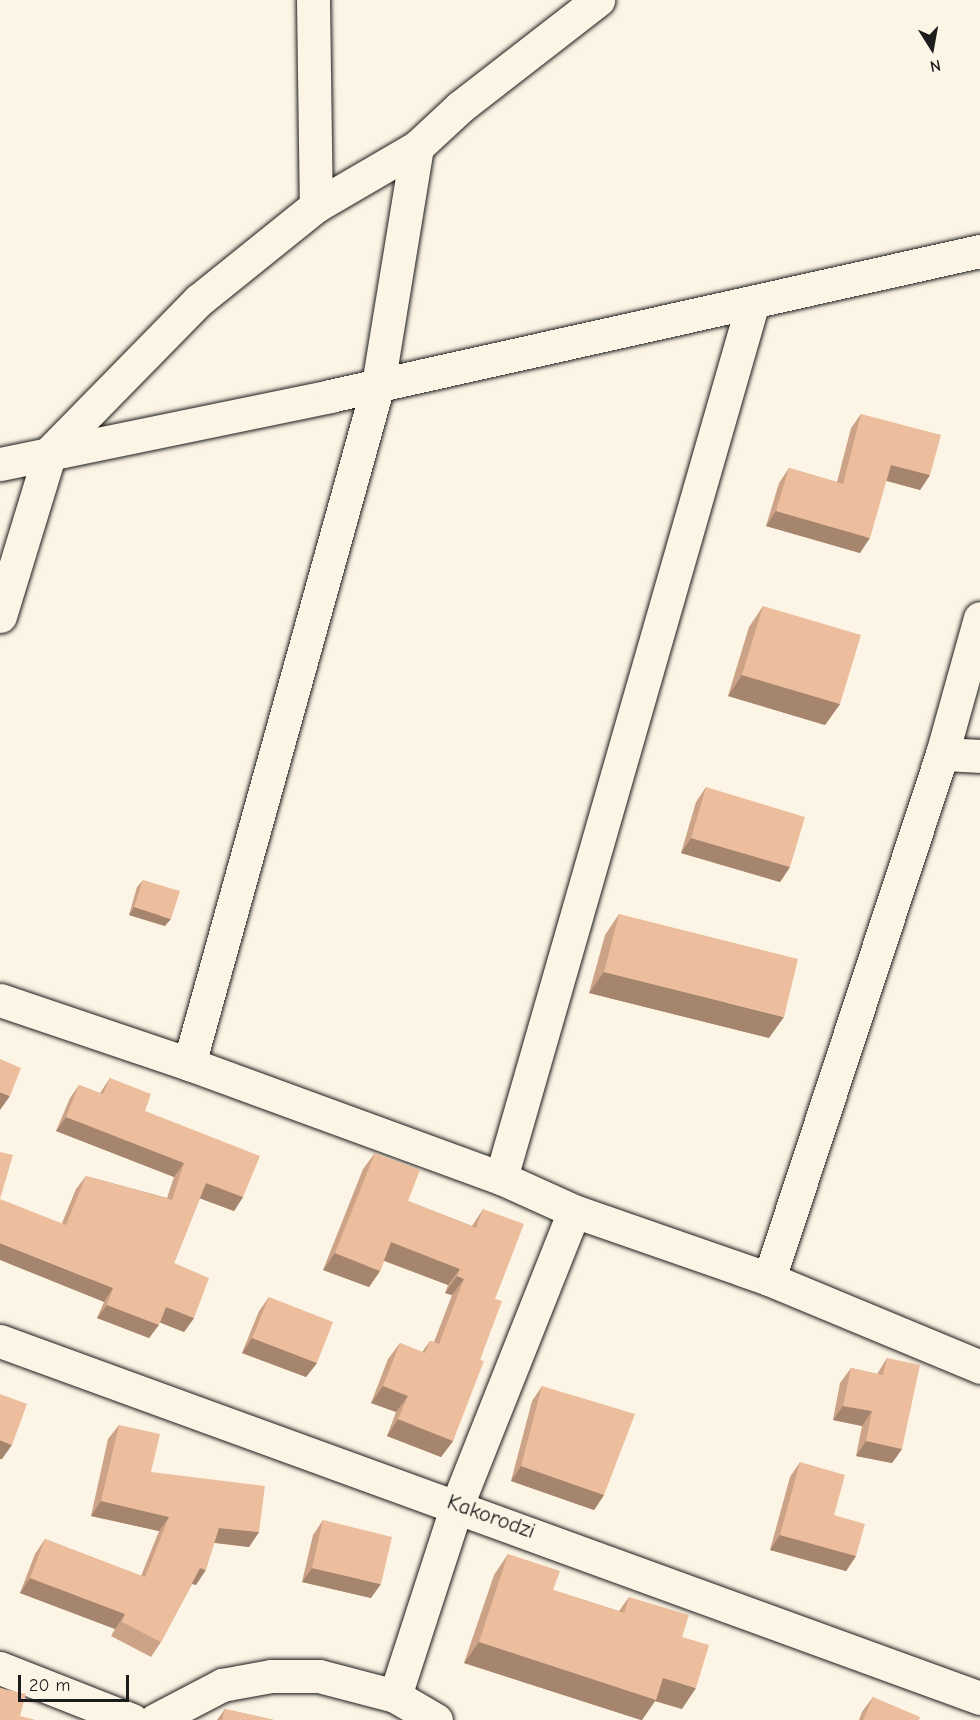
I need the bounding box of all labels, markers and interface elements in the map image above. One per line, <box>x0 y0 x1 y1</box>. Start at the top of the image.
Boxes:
north arrow <box>902 18 962 78</box>
text: N <box>929 56 942 75</box>
street label: Kakorodzi <box>443 1489 539 1545</box>
scale bar <box>21 1663 132 1701</box>
text: 20 m <box>29 1675 70 1696</box>

